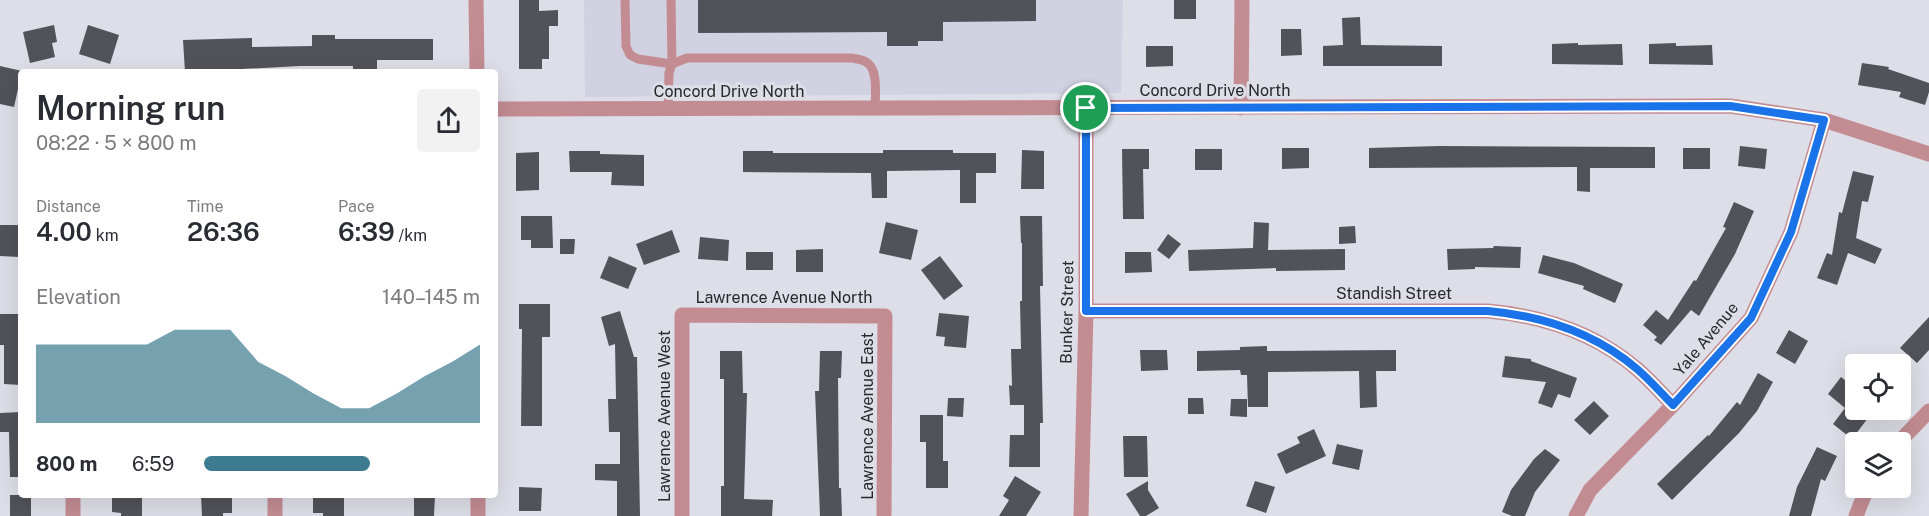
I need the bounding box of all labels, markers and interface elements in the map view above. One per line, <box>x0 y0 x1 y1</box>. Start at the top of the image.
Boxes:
street label: Concord Drive North <box>1139 81 1291 100</box>
street label: Concord Drive North <box>653 82 805 101</box>
pin <box>1060 82 1111 133</box>
text: Morning run <box>36 89 225 127</box>
button: share <box>417 89 480 152</box>
icon: arrive <box>1069 91 1102 124</box>
text: 08:22 · 5 × 800 m <box>36 131 197 155</box>
text: Distance <box>36 197 101 216</box>
text: Time <box>187 197 223 216</box>
text: Pace <box>338 197 375 216</box>
text: 4.00 <box>36 216 92 247</box>
text: 26:36 <box>187 216 260 247</box>
text: 6:39 <box>338 216 395 247</box>
text: km <box>92 226 119 245</box>
text: /km <box>395 226 427 245</box>
street label: Bunker Street <box>1057 260 1077 364</box>
street label: Standish Street <box>1336 284 1452 303</box>
text: Elevation <box>36 285 121 309</box>
text: 140–145 m <box>382 285 480 309</box>
street label: Lawrence Avenue North <box>695 288 873 307</box>
street label: Yale Avenue <box>1670 299 1742 379</box>
street label: Lawrence Avenue West <box>655 330 674 502</box>
street label: Lawrence Avenue East <box>858 332 877 500</box>
map controls <box>1845 354 1911 498</box>
button: locate <box>1845 354 1911 420</box>
button: layers <box>1845 432 1911 498</box>
text: 800 m <box>36 452 98 476</box>
text: 6:59 <box>132 452 174 476</box>

